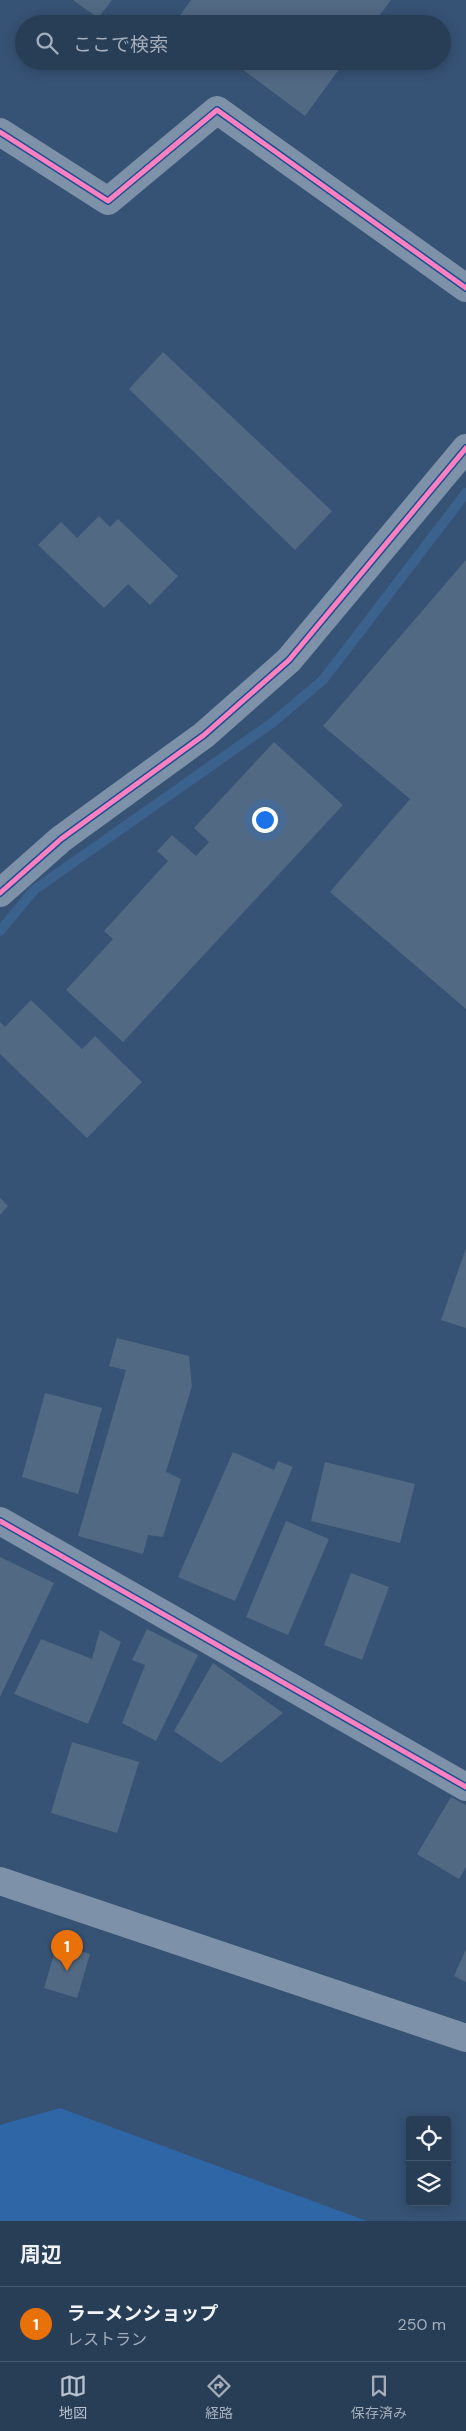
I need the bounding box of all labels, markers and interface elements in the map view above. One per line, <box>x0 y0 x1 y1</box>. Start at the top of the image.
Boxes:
search box <box>15 15 451 70</box>
icon: search <box>33 29 61 57</box>
text: ここで検索 <box>73 32 168 57</box>
your location <box>252 807 278 833</box>
pin: 1 <box>51 1930 83 1971</box>
map controls <box>406 2116 451 2206</box>
button: locate <box>406 2116 451 2161</box>
button: layers <box>406 2161 451 2206</box>
text: 周辺 <box>20 2241 62 2269</box>
text: ラーメンショップ <box>67 2301 218 2326</box>
text: 1 <box>33 2314 39 2335</box>
text: 250 m <box>398 2314 446 2335</box>
text: レストラン <box>67 2329 147 2350</box>
tab: 地図 <box>59 2372 87 2422</box>
tab: 経路 <box>205 2372 233 2422</box>
tab: 保存済み <box>351 2372 407 2422</box>

